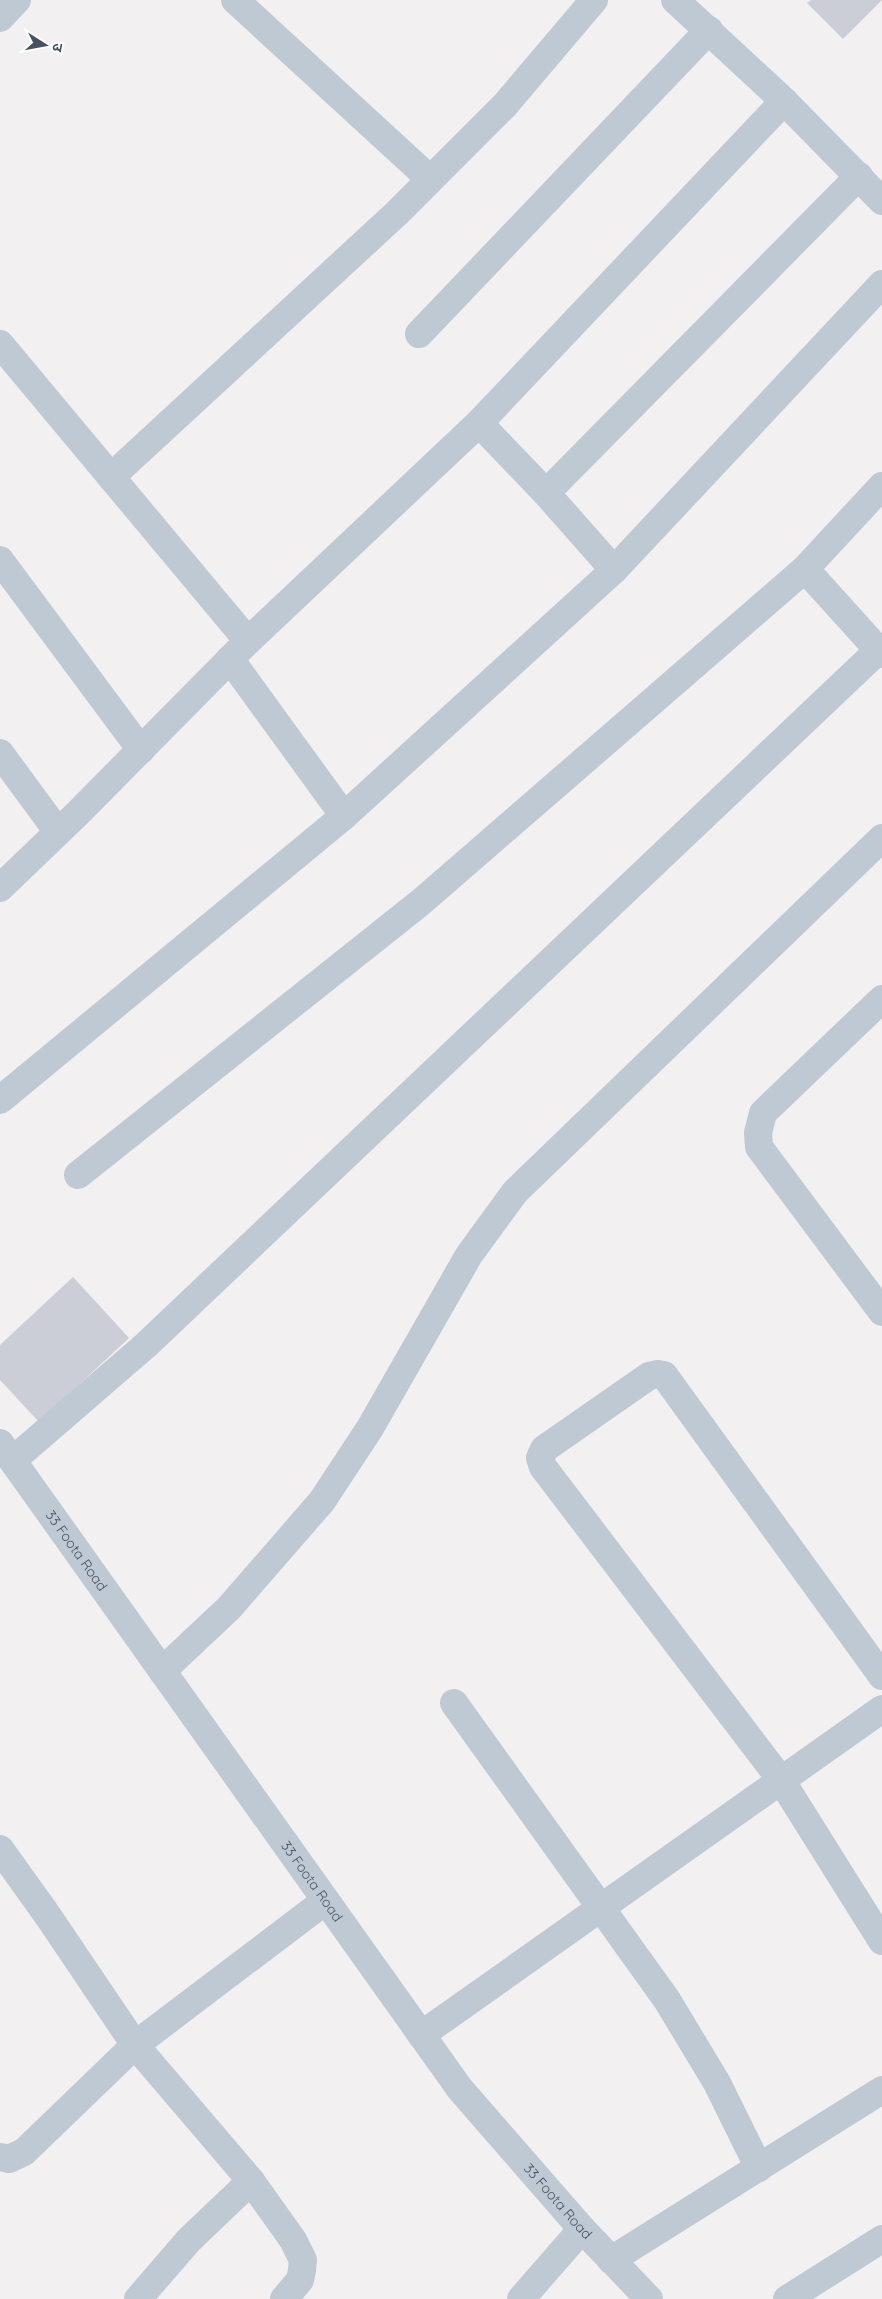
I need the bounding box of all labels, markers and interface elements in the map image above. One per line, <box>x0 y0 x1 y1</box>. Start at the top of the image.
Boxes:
north arrow <box>20 20 70 70</box>
text: उ <box>48 42 67 54</box>
street label: 33 Foota Road <box>42 1507 111 1594</box>
street label: 33 Foota Road <box>277 1837 347 1925</box>
street label: 33 Foota Road <box>520 2160 596 2243</box>

